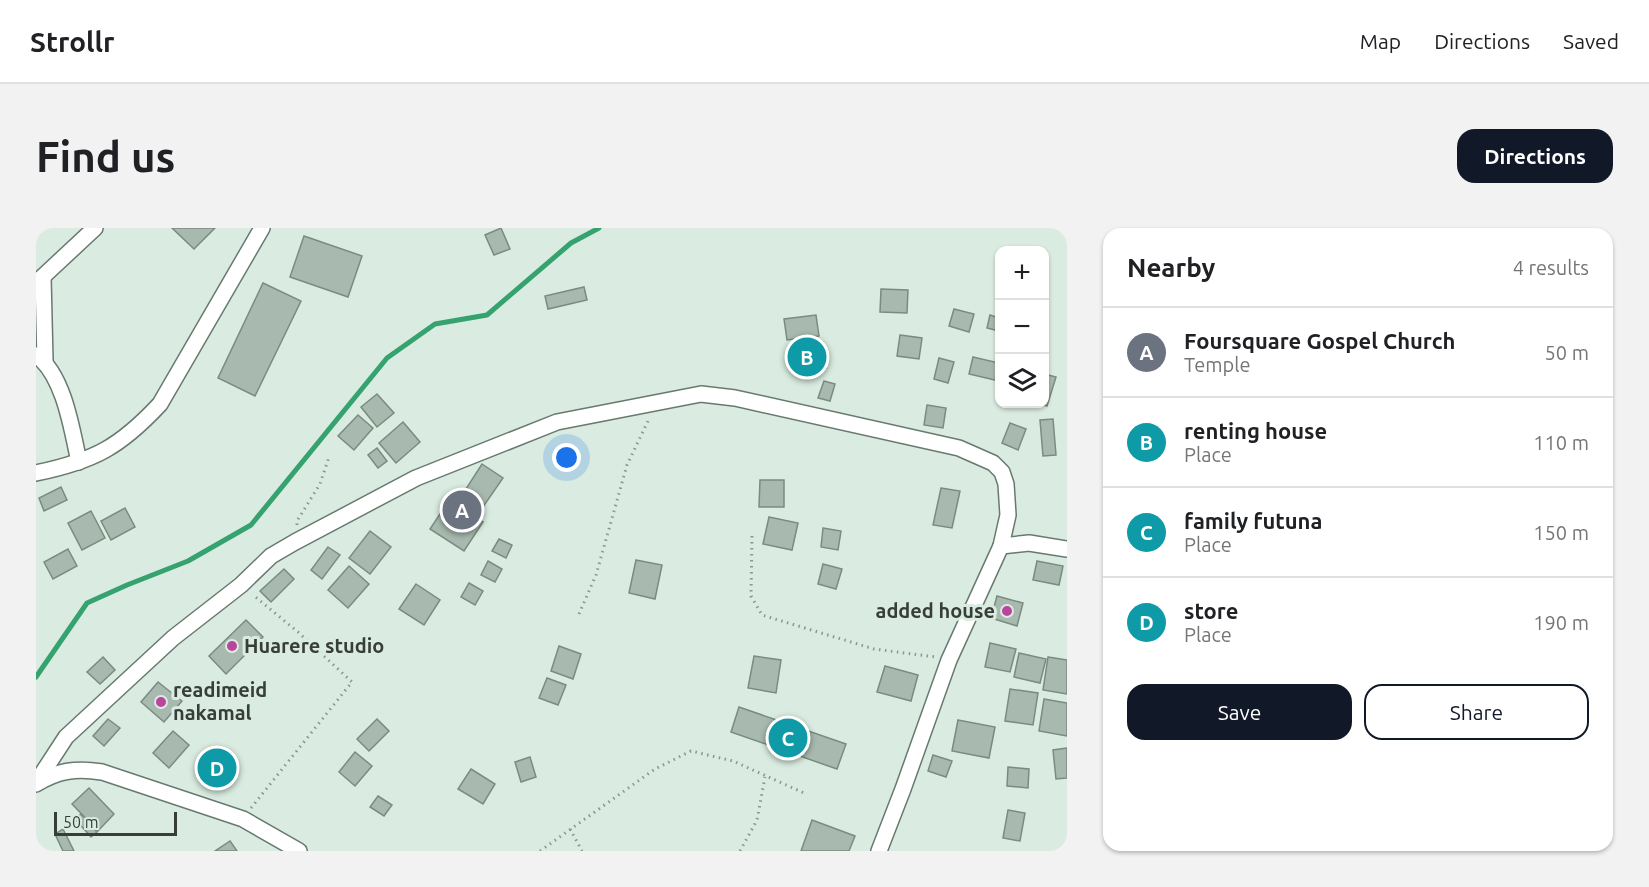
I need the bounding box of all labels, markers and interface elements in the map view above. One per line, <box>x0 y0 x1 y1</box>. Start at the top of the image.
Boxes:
text: Strollr <box>30 26 115 57</box>
text: Map <box>1360 29 1401 53</box>
text: Directions <box>1434 29 1530 53</box>
text: Saved <box>1563 29 1619 53</box>
button: Directions <box>1457 129 1613 183</box>
text: Find us <box>36 133 175 180</box>
map controls <box>995 246 1049 408</box>
button: + <box>995 246 1049 300</box>
text: Nearby <box>1127 253 1215 282</box>
text: 4 results <box>1513 256 1589 279</box>
button: − <box>995 300 1049 354</box>
text: Foursquare Gospel Church <box>1184 328 1455 353</box>
pin: B <box>788 334 826 380</box>
text: A <box>1139 341 1154 364</box>
text: 50 m <box>1545 341 1589 364</box>
text: Temple <box>1184 353 1250 376</box>
button: layers <box>995 354 1049 408</box>
text: renting house <box>1184 418 1327 443</box>
text: B <box>1140 431 1153 454</box>
text: 110 m <box>1533 431 1589 454</box>
your location <box>552 443 581 472</box>
text: Place <box>1184 443 1232 466</box>
pin: A <box>442 488 482 532</box>
text: family futuna <box>1184 508 1322 533</box>
text: C <box>1140 521 1153 544</box>
text: 150 m <box>1533 521 1589 544</box>
text: Place <box>1184 533 1232 556</box>
text: store <box>1184 598 1238 623</box>
place label: added house <box>876 599 995 622</box>
marker: added house <box>1000 604 1014 618</box>
text: D <box>1139 611 1154 634</box>
text: 190 m <box>1533 611 1589 634</box>
text: Place <box>1184 623 1232 646</box>
place label: Huarere studio <box>244 634 384 657</box>
marker: Huarere studio <box>225 639 239 653</box>
place label: readimeid nakamal <box>173 678 267 724</box>
button: Save <box>1127 684 1352 740</box>
button: Share <box>1364 684 1589 740</box>
marker: readimeid nakamal <box>154 695 168 709</box>
pin: C <box>768 716 807 760</box>
pin: D <box>198 746 237 790</box>
scale bar <box>54 809 177 836</box>
text: 50 m <box>63 813 99 831</box>

